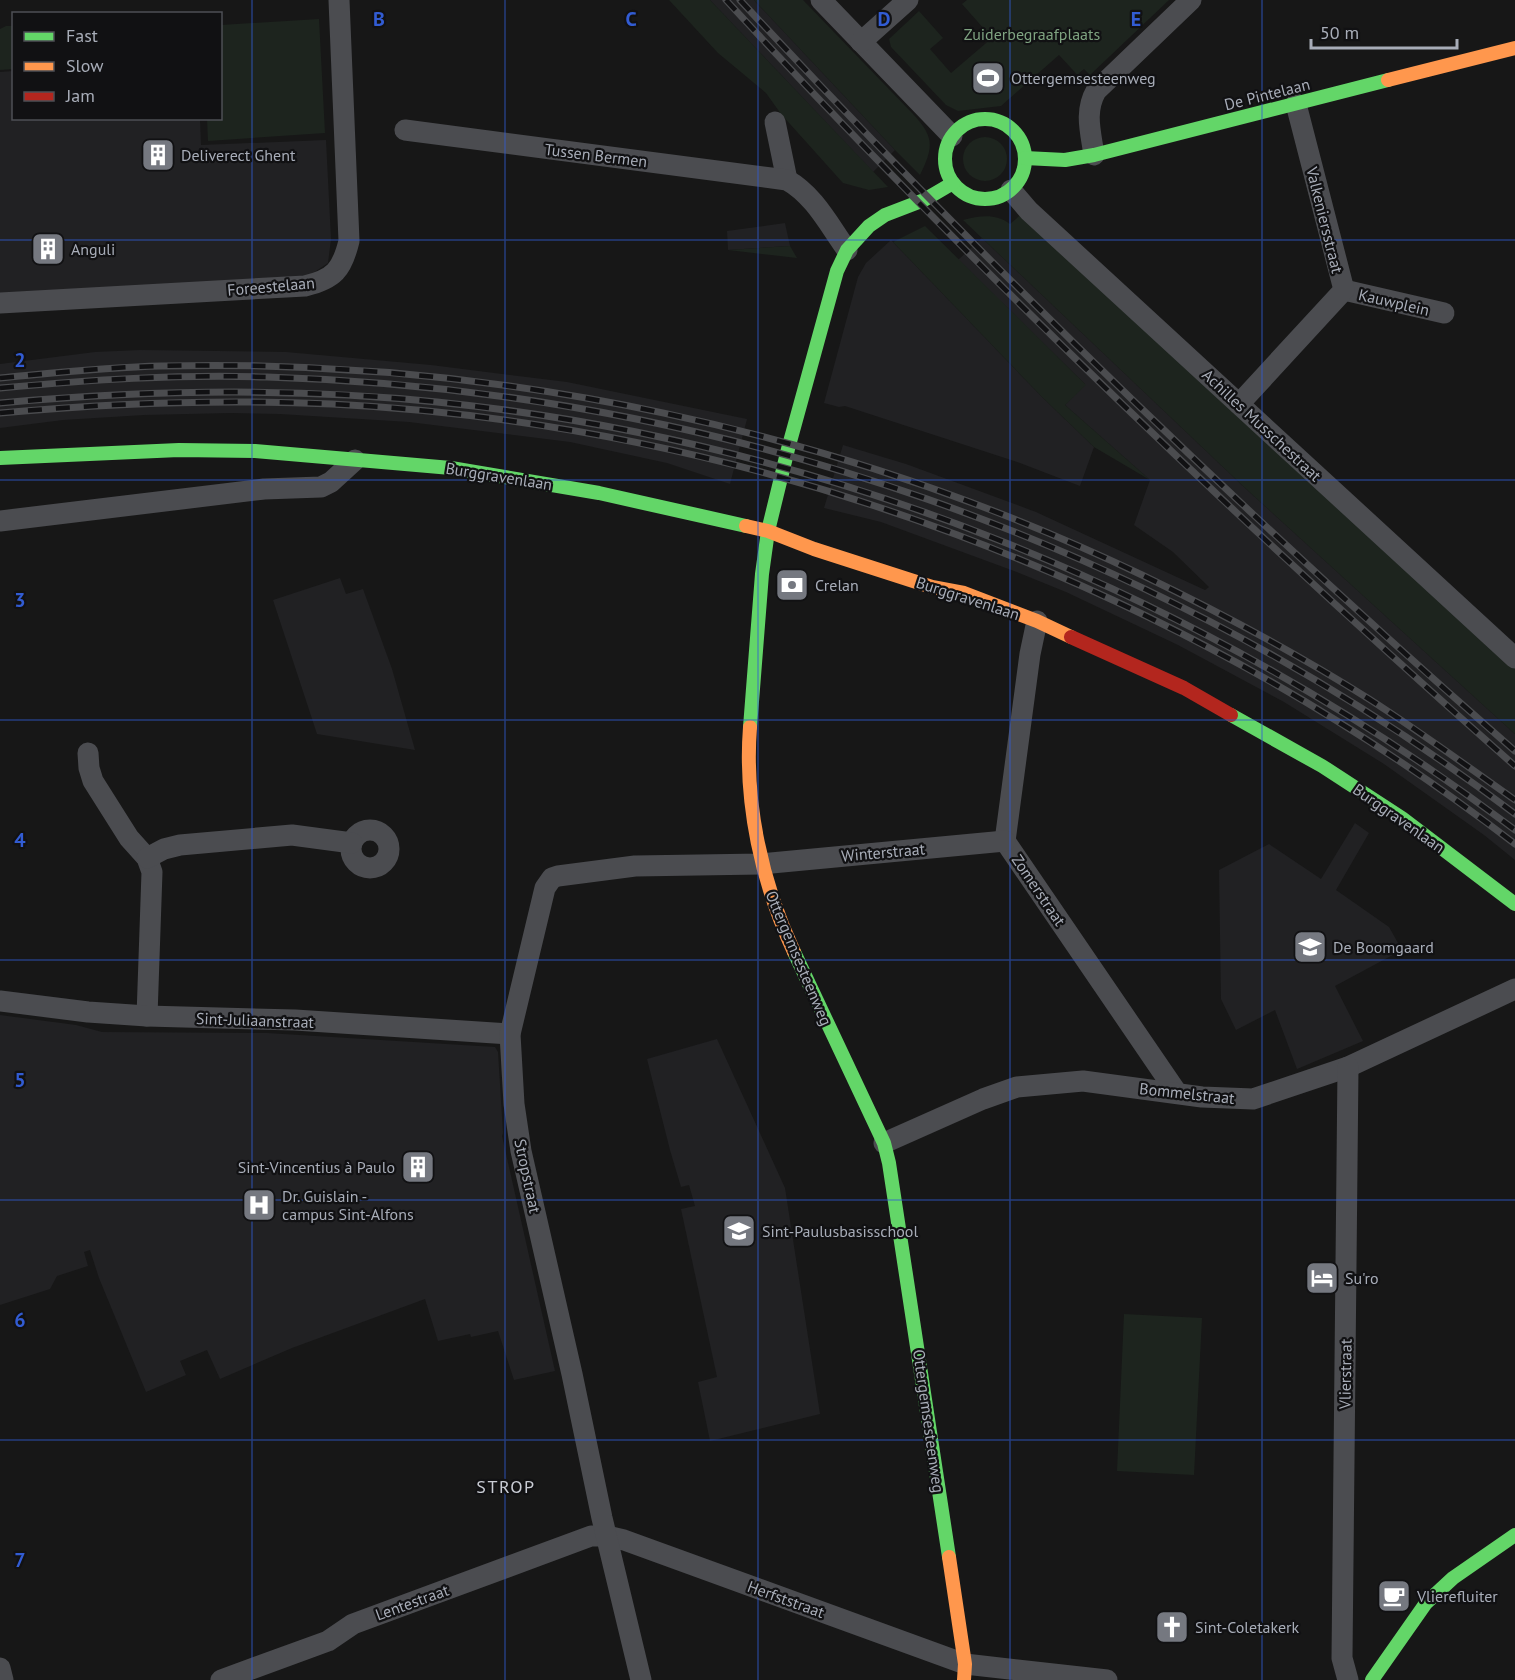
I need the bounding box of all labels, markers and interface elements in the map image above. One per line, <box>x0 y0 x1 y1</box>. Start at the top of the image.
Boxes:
text: B <box>373 6 385 32</box>
text: C <box>625 6 637 32</box>
text: D <box>878 6 891 32</box>
text: E <box>1131 6 1141 32</box>
legend <box>12 12 222 120</box>
scale bar <box>1311 12 1456 50</box>
text: 50 m <box>1320 21 1359 44</box>
text: Fast <box>66 24 98 47</box>
park label: Zuiderbegraafplaats <box>964 24 1100 44</box>
text: Slow <box>66 54 104 77</box>
sports icon: Ottergemsesteenweg <box>970 60 1006 96</box>
place label: Ottergemsesteenweg <box>1011 68 1156 88</box>
street label: De Pintelaan <box>1222 74 1312 114</box>
text: Jam <box>65 84 95 107</box>
building icon: Deliverect Ghent <box>140 137 176 173</box>
street label: Tussen Bermen <box>544 139 648 171</box>
place label: Deliverect Ghent <box>181 145 296 165</box>
street label: Valkeniersstraat <box>1302 164 1348 276</box>
building icon: Anguli <box>30 231 66 267</box>
place label: Anguli <box>71 239 115 259</box>
street label: Foreestelaan <box>226 272 316 300</box>
street label: Kauwplein <box>1357 284 1431 320</box>
text: 2 <box>14 347 26 373</box>
street label: Achilles Musschestraat <box>1198 365 1326 486</box>
street label: Burggravenlaan <box>444 458 554 494</box>
bank icon: Crelan <box>774 567 810 603</box>
street label: Burggravenlaan <box>914 572 1022 624</box>
place label: Crelan <box>815 575 859 595</box>
text: 3 <box>14 587 26 613</box>
street label: Burggravenlaan <box>1349 779 1449 857</box>
text: 4 <box>14 827 26 853</box>
street label: Winterstraat <box>840 838 926 866</box>
street label: Zomerstraat <box>1008 850 1071 930</box>
street label: Ottergemsesteenweg <box>762 887 836 1029</box>
school or university icon: De Boomgaard <box>1292 929 1328 965</box>
place label: De Boomgaard <box>1333 937 1434 957</box>
street label: Sint-Juliaanstraat <box>196 1008 315 1032</box>
text: 5 <box>14 1067 26 1093</box>
street label: Bommelstraat <box>1138 1078 1236 1108</box>
street label: Stropstraat <box>510 1137 546 1216</box>
building icon: Sint-Vincentius à Paulo <box>400 1149 436 1185</box>
place label: Sint-Vincentius à Paulo <box>238 1157 395 1177</box>
place label: Dr. Guislain - campus Sint-Alfons <box>282 1186 414 1224</box>
hospital icon: Dr. Guislain - campus Sint-Alfons <box>241 1187 277 1223</box>
school or university icon: Sint-Paulusbasisschool <box>721 1213 757 1249</box>
place label: Sint-Paulusbasisschool <box>762 1221 918 1241</box>
hotel icon: Su'ro <box>1304 1260 1340 1296</box>
place label: Su'ro <box>1345 1268 1379 1288</box>
text: 6 <box>14 1307 26 1333</box>
street label: Vlierstraat <box>1334 1338 1356 1410</box>
street label: Ottergemsesteenweg <box>909 1348 949 1494</box>
district label: STROP <box>476 1475 536 1498</box>
text: 7 <box>14 1547 26 1573</box>
street label: Herfststraat <box>745 1576 828 1622</box>
cafe icon: Vlierefluiter <box>1376 1578 1412 1614</box>
street label: Lentestraat <box>373 1579 452 1624</box>
place label: Vlierefluiter <box>1416 1586 1498 1606</box>
church icon: Sint-Coletakerk <box>1154 1609 1190 1645</box>
place label: Sint-Coletakerk <box>1195 1617 1300 1637</box>

